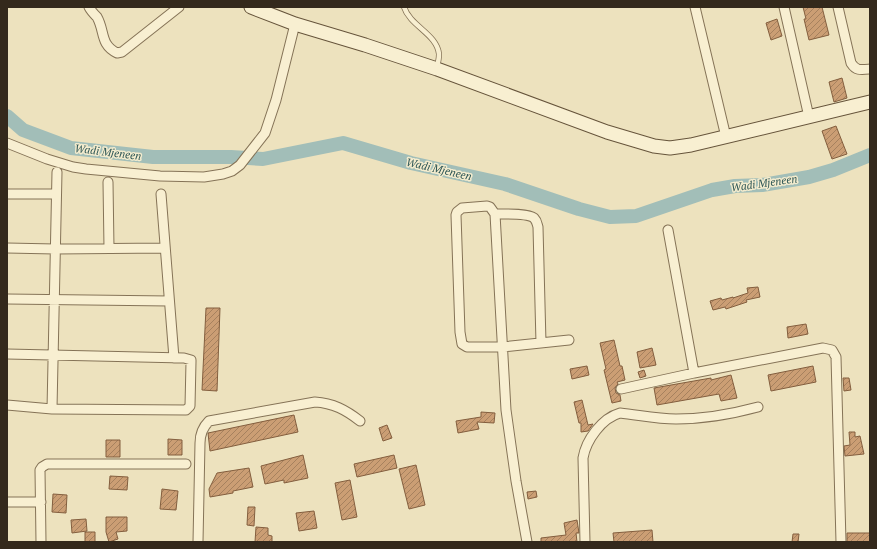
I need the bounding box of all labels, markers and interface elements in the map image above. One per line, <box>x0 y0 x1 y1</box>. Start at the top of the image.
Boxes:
water label: Wadi Mjeneen <box>74 141 142 163</box>
water label: Wadi Mjeneen <box>405 155 473 183</box>
water label: Wadi Mjeneen <box>730 171 798 195</box>

